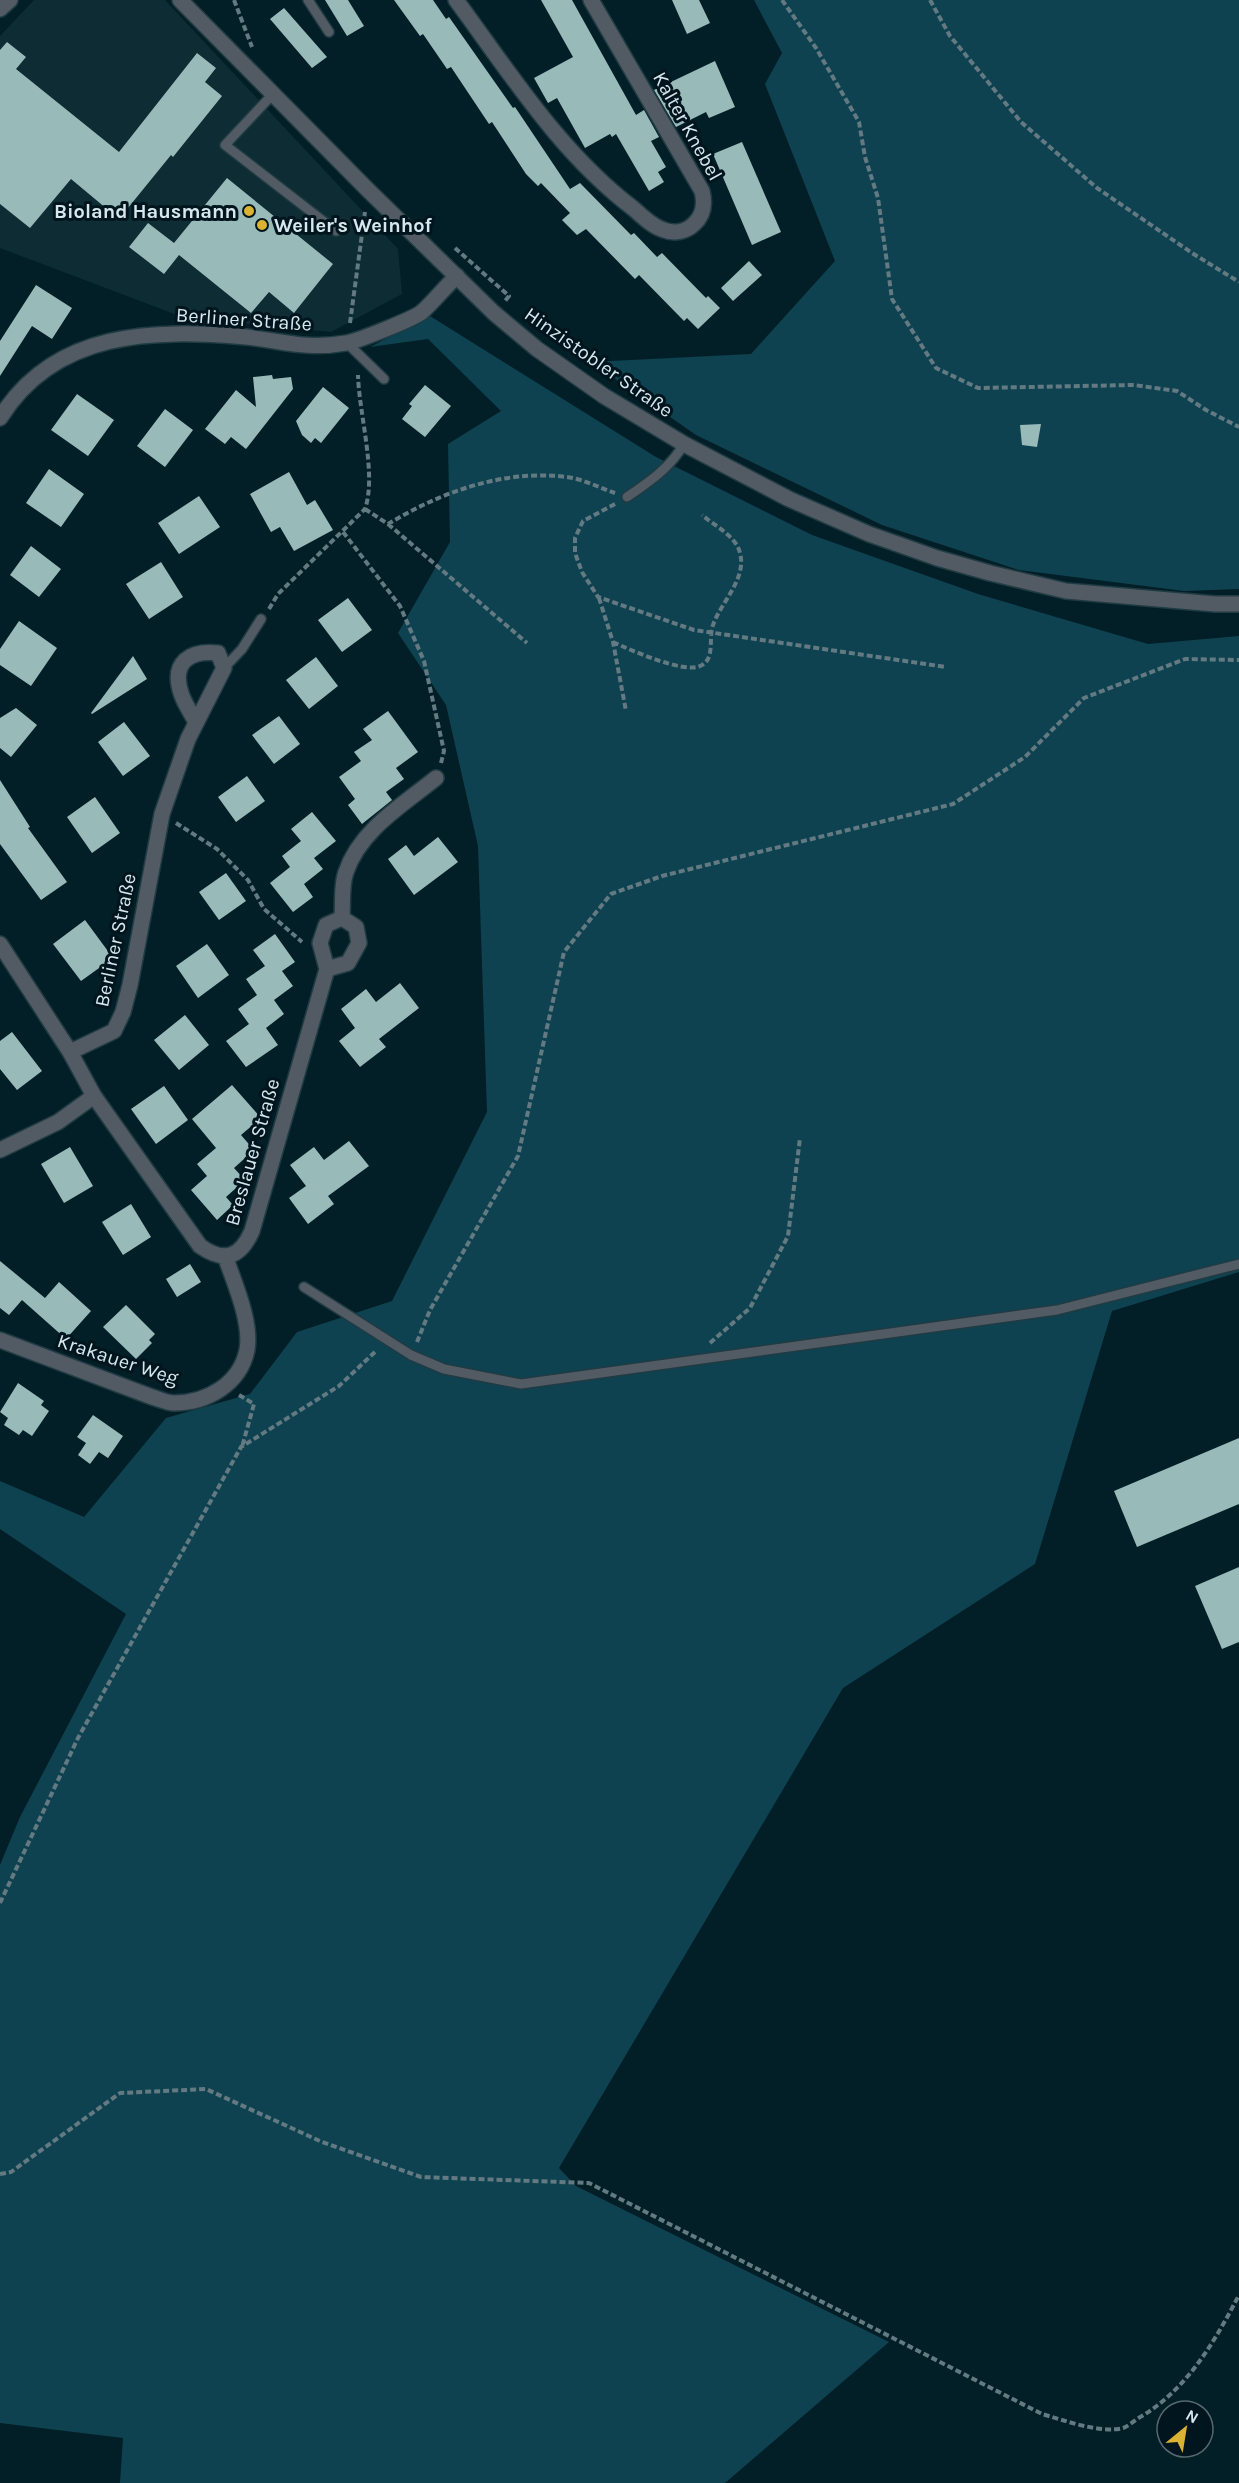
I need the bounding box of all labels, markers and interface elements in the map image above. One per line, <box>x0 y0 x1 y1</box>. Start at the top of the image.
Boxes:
street label: Kalter Knebel <box>648 68 727 185</box>
place label: Bioland Hausmann <box>54 200 237 223</box>
marker: Bioland Hausmann <box>242 204 256 218</box>
place label: Weiler's Weinhof <box>274 214 433 237</box>
marker: Weiler's Weinhof <box>255 218 269 232</box>
street label: Berliner Straße <box>175 303 313 336</box>
street label: Hinzistobler Straße <box>520 303 677 422</box>
street label: Berliner Straße <box>90 871 141 1009</box>
street label: Breslauer Straße <box>221 1076 284 1228</box>
street label: Krakauer Weg <box>54 1329 181 1390</box>
north arrow <box>1155 2399 1215 2459</box>
text: N <box>1183 2405 1202 2428</box>

